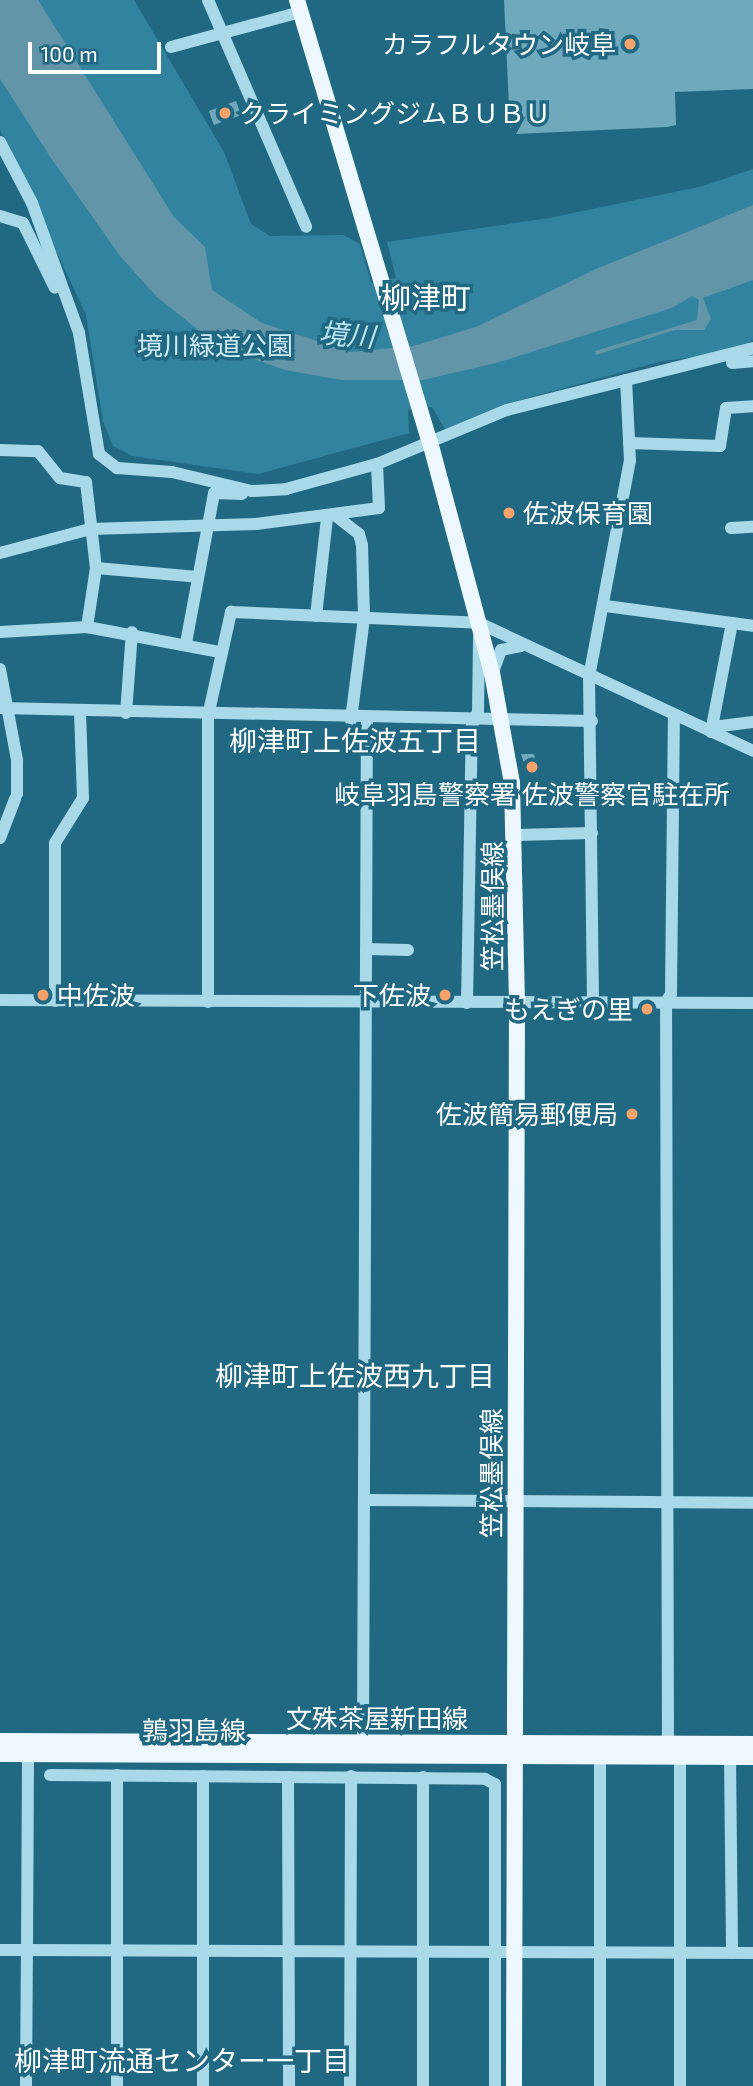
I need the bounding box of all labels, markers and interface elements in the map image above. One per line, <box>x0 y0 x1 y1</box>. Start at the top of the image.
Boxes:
scale bar <box>32 28 164 72</box>
place label: カラフルタウン岐阜 <box>382 28 616 60</box>
marker: カラフルタウン岐阜 <box>622 36 638 52</box>
text: 100 m <box>41 41 98 66</box>
place label: クライミングジムＢＵＢＵ <box>239 97 551 129</box>
marker: クライミングジムＢＵＢＵ <box>217 105 233 121</box>
district label: 柳津町 <box>381 279 471 315</box>
water label: 境川 <box>318 315 376 353</box>
park label: 境川緑道公園 <box>137 329 293 361</box>
place label: 佐波保育園 <box>523 497 653 529</box>
marker: 佐波保育園 <box>501 505 517 521</box>
district label: 柳津町上佐波五丁目 <box>229 723 481 757</box>
marker: 岐阜羽島警察署 佐波警察官駐在所 <box>524 759 540 775</box>
place label: 岐阜羽島警察署 佐波警察官駐在所 <box>334 778 730 810</box>
street label: 笠松墨俣線 <box>476 841 508 971</box>
place label: 中佐波 <box>57 979 135 1011</box>
place label: 下佐波 <box>353 979 431 1011</box>
marker: 中佐波 <box>35 987 51 1003</box>
marker: 下佐波 <box>437 987 453 1003</box>
place label: もえぎの里 <box>503 993 633 1025</box>
marker: もえぎの里 <box>639 1001 655 1017</box>
place label: 佐波簡易郵便局 <box>436 1098 618 1130</box>
marker: 佐波簡易郵便局 <box>624 1106 640 1122</box>
district label: 柳津町上佐波西九丁目 <box>215 1358 495 1392</box>
street label: 笠松墨俣線 <box>475 1408 507 1538</box>
street label: 文殊茶屋新田線 <box>286 1702 468 1734</box>
street label: 鶉羽島線 <box>142 1714 246 1746</box>
district label: 柳津町流通センター一丁目 <box>14 2043 350 2077</box>

